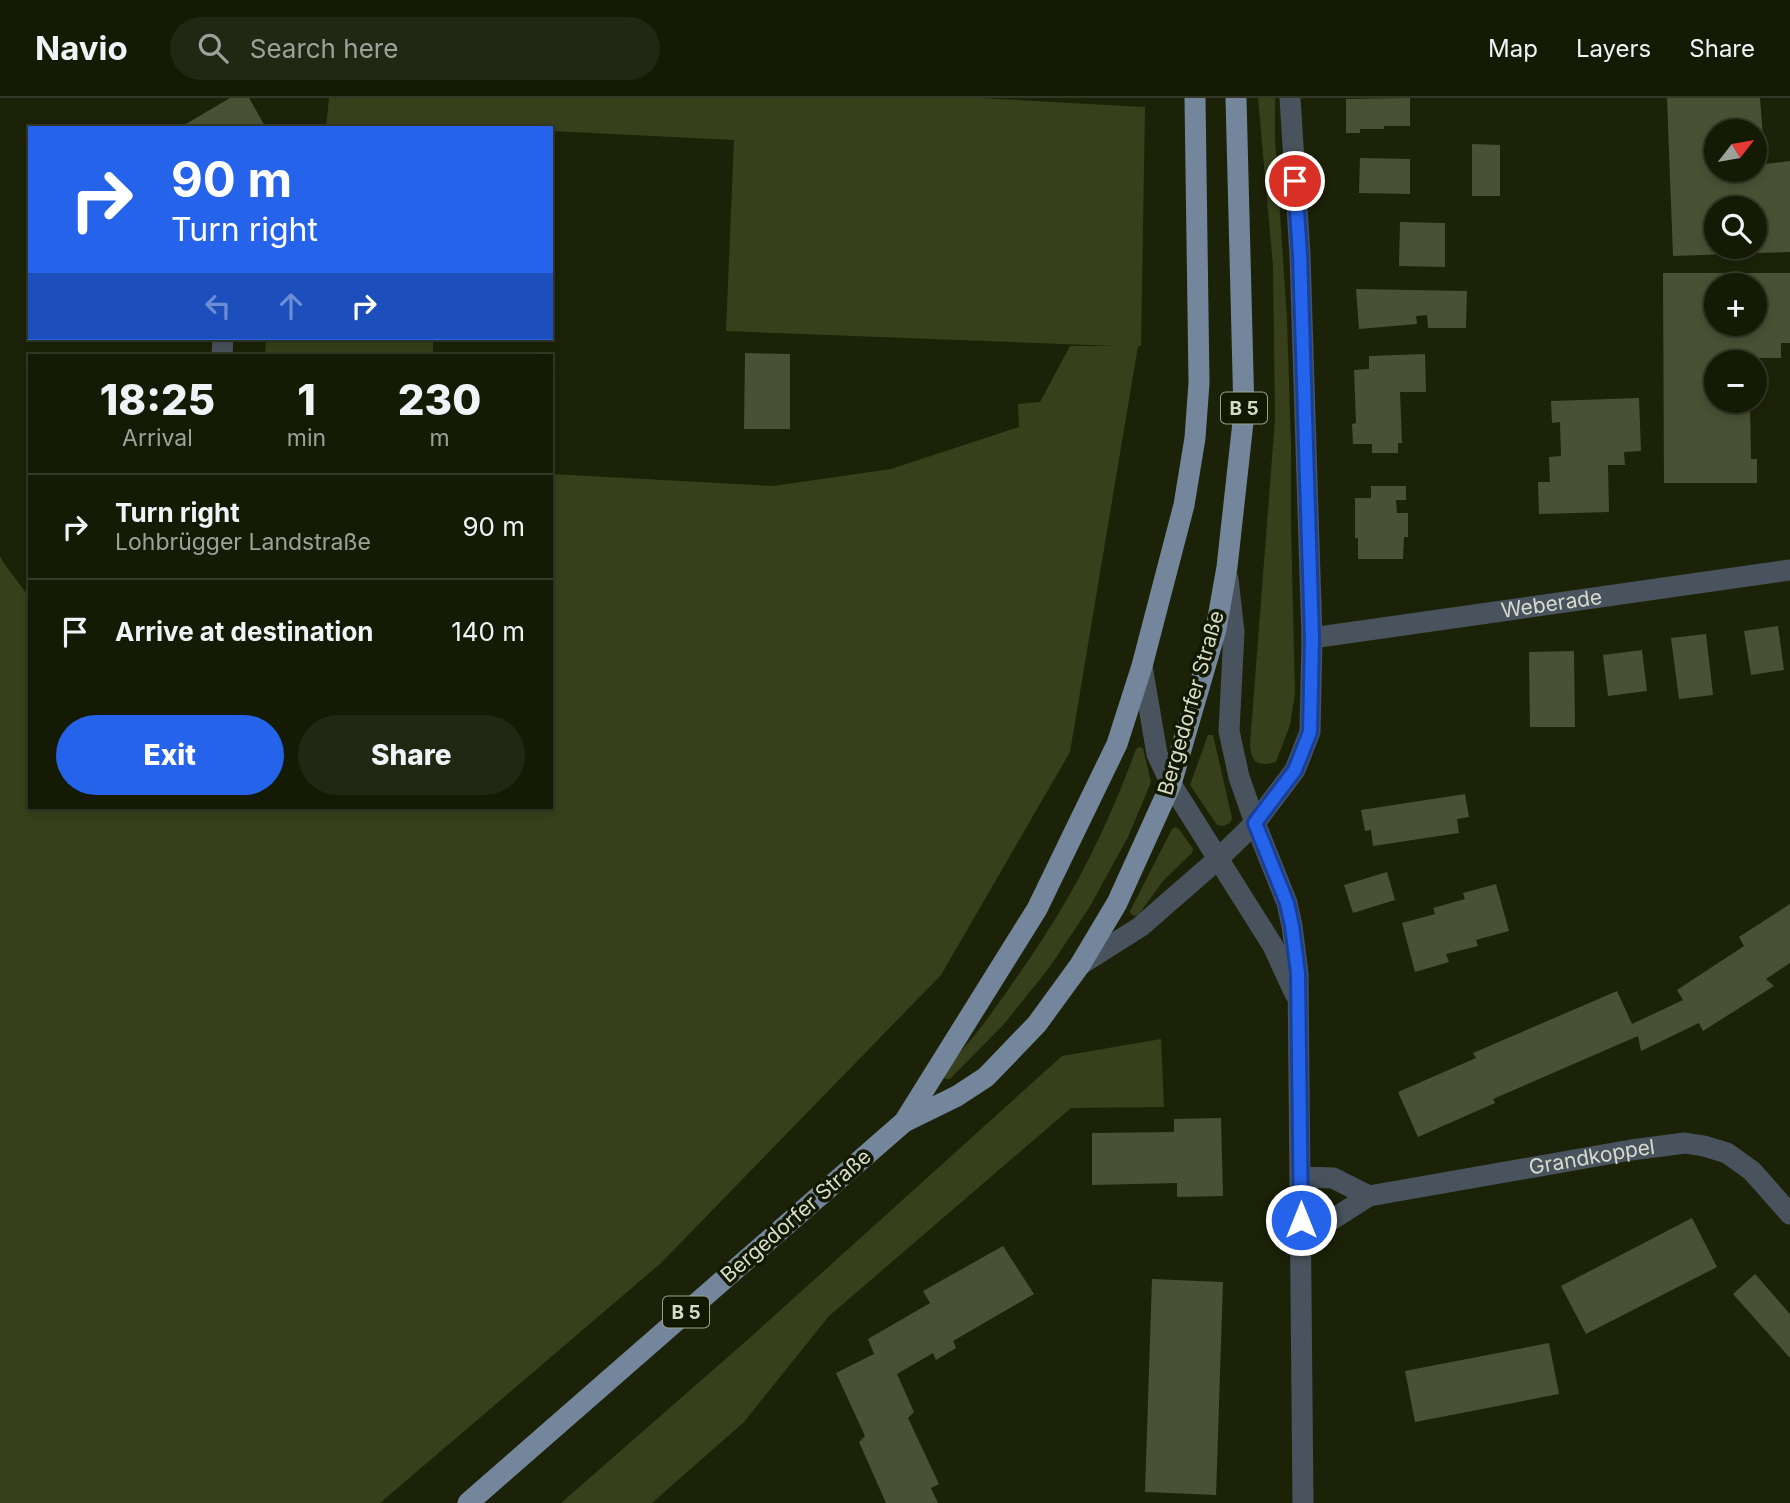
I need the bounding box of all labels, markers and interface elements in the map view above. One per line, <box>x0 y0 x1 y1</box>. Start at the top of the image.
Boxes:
search box <box>170 17 660 80</box>
text: Navio <box>35 28 128 68</box>
icon: search <box>194 29 232 67</box>
text: Search here <box>250 33 398 64</box>
text: Map <box>1488 34 1538 63</box>
text: Layers <box>1576 34 1651 63</box>
text: Share <box>1689 34 1755 63</box>
north arrow <box>1704 119 1768 182</box>
map controls <box>1704 119 1767 413</box>
text: 90 m <box>171 150 292 209</box>
pin <box>1265 151 1325 211</box>
icon: right <box>56 154 147 245</box>
icon: arrive <box>1276 162 1314 200</box>
button: search <box>1704 196 1767 259</box>
text: Turn right <box>171 210 318 249</box>
button: + <box>1704 273 1767 336</box>
icon: left <box>199 287 237 325</box>
icon: ahead <box>272 287 310 325</box>
icon: right <box>345 287 383 325</box>
button: − <box>1704 350 1767 413</box>
text: 18:25 <box>100 374 215 425</box>
text: 1 <box>297 374 316 425</box>
text: 230 <box>398 374 481 425</box>
road number: B 5 <box>1221 392 1267 424</box>
text: Arrival <box>122 424 193 452</box>
text: min <box>287 424 326 452</box>
text: m <box>429 424 450 452</box>
text: Turn right <box>115 497 240 528</box>
icon: right <box>56 508 94 546</box>
text: 90 m <box>462 511 525 542</box>
text: Lohbrügger Landstraße <box>115 528 371 556</box>
street label: Weberade <box>1499 584 1604 623</box>
street label: Bergedorfer Straße <box>1152 608 1229 798</box>
icon: arrive <box>56 613 94 651</box>
text: Arrive at destination <box>115 616 374 647</box>
text: 140 m <box>451 616 525 647</box>
button: Exit <box>56 715 284 795</box>
button: Share <box>298 715 525 795</box>
street label: Grandkoppel <box>1527 1134 1656 1180</box>
street label: Bergedorfer Straße <box>715 1144 876 1288</box>
position arrow <box>1264 1183 1338 1257</box>
road number: B 5 <box>663 1296 709 1328</box>

